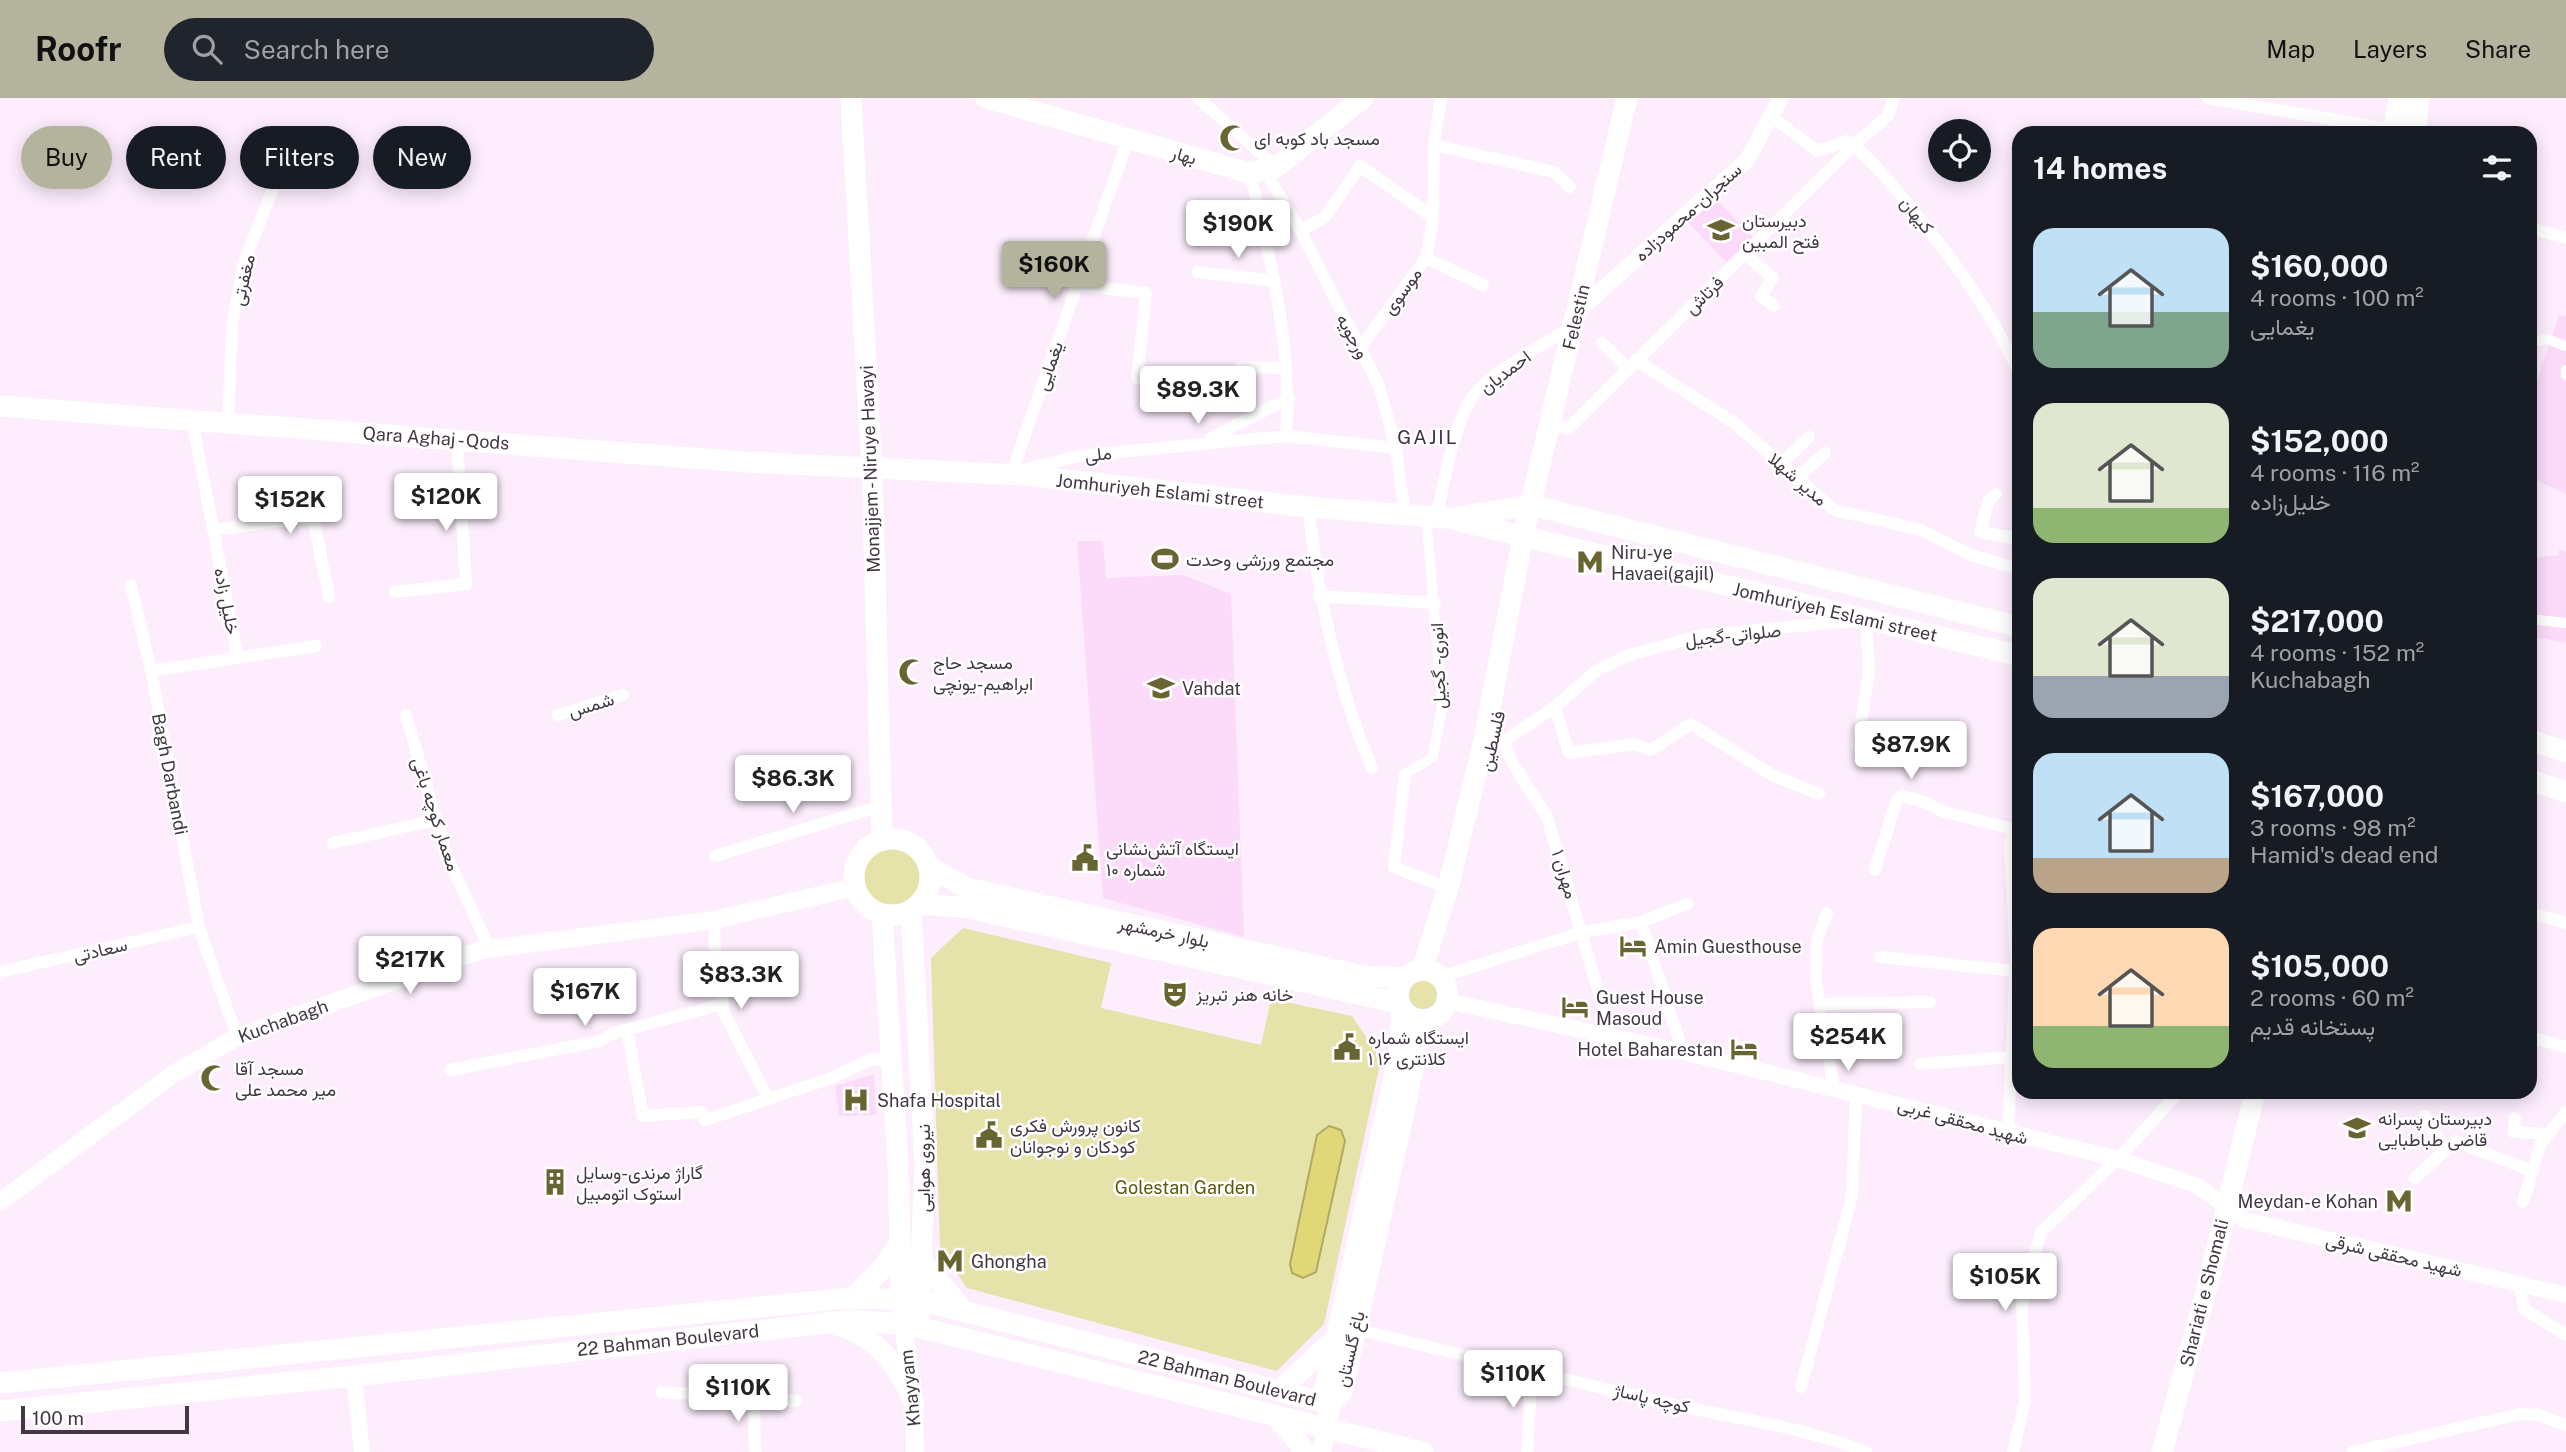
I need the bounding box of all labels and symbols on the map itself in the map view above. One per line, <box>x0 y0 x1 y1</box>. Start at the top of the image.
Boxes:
mosque icon: مسجد باد کوبه ای <box>1218 123 1248 153</box>
place label: مسجد باد کوبه ای <box>1254 128 1380 150</box>
street label: بهار <box>1168 141 1199 170</box>
street label: سنجران-محمودزاده <box>1630 159 1746 266</box>
street label: کیهان <box>1895 192 1938 238</box>
pin: $190K <box>1189 200 1287 260</box>
place label: دبیرستان فتح المبین <box>1742 210 1819 254</box>
school or university icon: دبیرستان فتح المبین <box>1706 215 1736 245</box>
pin: $160K <box>1005 242 1103 301</box>
street label: مغفرتی <box>227 252 260 308</box>
street label: موسوی <box>1378 264 1427 319</box>
street label: فرتاش <box>1680 272 1728 319</box>
street label: Felestin <box>1558 282 1594 352</box>
street label: ورجویه <box>1331 310 1374 362</box>
street label: یغمایی <box>1031 339 1068 394</box>
street label: احمدیان <box>1475 346 1535 398</box>
street label: Monajjem - Niruye Havayi <box>856 365 884 573</box>
pin: $89.3K <box>1141 366 1255 426</box>
street label: Qara Aghaj - Qods <box>362 422 510 454</box>
district label: GAJIL <box>1397 426 1459 448</box>
street label: ملی <box>1083 442 1113 467</box>
street label: مدیر شهلا <box>1764 448 1832 511</box>
street label: Jomhuriyeh Eslami street <box>1055 470 1265 512</box>
pin: $120K <box>397 474 495 533</box>
pin: $152K <box>241 476 339 536</box>
place label: Niru-ye Havaei(gajil) <box>1611 542 1715 584</box>
sports icon: مجتمع ورزشی وحدت <box>1150 544 1180 574</box>
metro station icon: Niru-ye Havaei(gajil) <box>1575 547 1605 577</box>
place label: مجتمع ورزشی وحدت <box>1186 549 1334 572</box>
street label: خلیل زاده <box>209 566 244 636</box>
street label: Jomhuriyeh Eslami street <box>1731 578 1939 646</box>
street label: صلواتی-گجیل <box>1684 620 1782 651</box>
street label: انوری - گجیل <box>1426 623 1451 709</box>
place label: مسجد حاج ابراهیم-یونچی <box>933 652 1033 696</box>
mosque icon: مسجد حاج ابراهیم-یونچی <box>897 657 927 687</box>
school or university icon: Vahdat <box>1146 673 1176 703</box>
place label: Vahdat <box>1182 678 1241 699</box>
street label: شمس <box>566 688 617 723</box>
street label: فلسطین <box>1475 709 1510 774</box>
street label: Bagh Darbandi <box>148 711 192 837</box>
pin: $87.9K <box>1854 722 1968 781</box>
street label: معمار کوچه باغی <box>406 754 464 874</box>
pin: $86.3K <box>736 756 850 815</box>
place label: ایستگاه آتش‌نشانی شماره ۱۰ <box>1106 838 1239 881</box>
public building icon: ایستگاه آتش‌نشانی شماره ۱۰ <box>1070 843 1100 873</box>
street label: مهران ۱ <box>1547 847 1582 901</box>
street label: بلوار خرمشهر <box>1116 912 1211 953</box>
hotel icon: Amin Guesthouse <box>1618 931 1648 961</box>
street label: سعادتی <box>71 934 129 967</box>
pin: $217K <box>361 936 459 996</box>
place label: Amin Guesthouse <box>1654 936 1802 957</box>
pin: $83.3K <box>684 951 798 1011</box>
pin: $167K <box>536 968 634 1028</box>
theatre icon: خانه هنر تبریز <box>1160 979 1190 1009</box>
place label: خانه هنر تبریز <box>1195 984 1293 1006</box>
place label: Guest House Masoud <box>1596 987 1704 1029</box>
hotel icon: Guest House Masoud <box>1560 992 1590 1022</box>
street label: Kuchabagh <box>235 995 331 1047</box>
pin: $254K <box>1799 1014 1897 1073</box>
place label: ایستگاه شماره ۱ کلانتری ۱۶ <box>1368 1027 1469 1070</box>
public building icon: ایستگاه شماره ۱ کلانتری ۱۶ <box>1332 1032 1362 1062</box>
hotel icon: Hotel Baharestan <box>1729 1034 1759 1064</box>
place label: Hotel Baharestan <box>1577 1039 1723 1060</box>
place label: مسجد آقا میر محمد علی <box>235 1058 336 1101</box>
mosque icon: مسجد آقا میر محمد علی <box>199 1063 229 1093</box>
hospital icon: Shafa Hospital <box>841 1085 871 1115</box>
place label: Shafa Hospital <box>877 1090 1001 1111</box>
street label: شهید محققی غربی <box>1895 1094 2030 1149</box>
place label: دبیرستان پسرانه قاضی طباطبایی <box>2378 1108 2492 1151</box>
school or university icon: دبیرستان پسرانه قاضی طباطبایی <box>2342 1113 2372 1143</box>
place label: کانون پرورش فکری کودکان و نوجوانان <box>1010 1115 1141 1158</box>
public building icon: کانون پرورش فکری کودکان و نوجوانان <box>974 1120 1004 1150</box>
street label: نیروی هوایی <box>913 1124 935 1212</box>
place label: گاراژ مرندی-وسایل استوک اتومبیل <box>576 1162 703 1205</box>
building icon: گاراژ مرندی-وسایل استوک اتومبیل <box>540 1167 570 1197</box>
park label: Golestan Garden <box>1115 1177 1255 1198</box>
metro station icon: Meydan-e Kohan <box>2384 1186 2414 1216</box>
place label: Meydan-e Kohan <box>2238 1191 2378 1212</box>
street label: Shariati e Shomali <box>2175 1217 2233 1369</box>
street label: شهید محققی شرقی <box>2324 1229 2464 1282</box>
metro station icon: Ghongha <box>935 1246 965 1276</box>
place label: Ghongha <box>971 1251 1047 1272</box>
pin: $105K <box>1956 1254 2054 1313</box>
street label: باغ گلستان <box>1331 1309 1371 1390</box>
street label: 22 Bahman Boulevard <box>576 1320 760 1360</box>
street label: 22 Bahman Boulevard <box>1136 1346 1318 1410</box>
street label: Khayyam <box>896 1349 924 1427</box>
pin: $110K <box>1464 1350 1562 1410</box>
pin: $110K <box>689 1364 787 1424</box>
street label: کوچه پاساژ <box>1611 1379 1692 1419</box>
scale bar <box>21 1403 189 1435</box>

